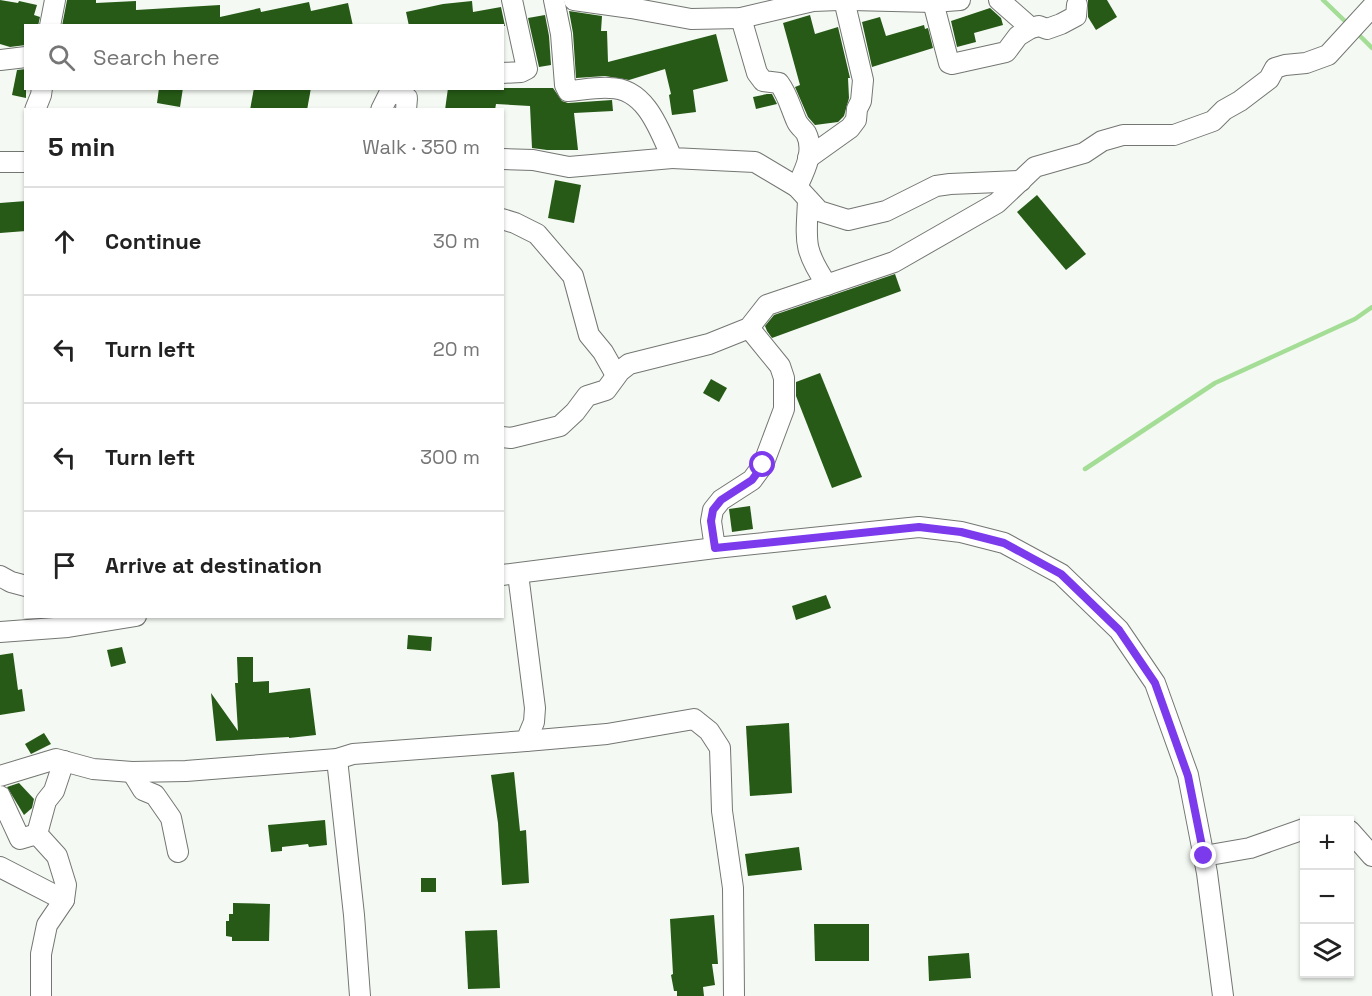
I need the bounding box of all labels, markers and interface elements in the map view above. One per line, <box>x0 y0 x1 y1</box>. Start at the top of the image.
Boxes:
search box <box>24 24 504 90</box>
icon: search <box>45 41 78 74</box>
text: Search here <box>93 43 220 71</box>
text: 5 min <box>48 130 115 164</box>
text: Walk · 350 m <box>362 134 480 160</box>
icon: ahead <box>48 225 81 258</box>
text: Continue <box>105 227 201 255</box>
text: 30 m <box>433 228 480 254</box>
icon: left <box>48 333 81 366</box>
text: Turn left <box>105 335 195 363</box>
text: 20 m <box>433 336 480 362</box>
icon: left <box>48 441 81 474</box>
text: Turn left <box>105 443 195 471</box>
text: 300 m <box>420 444 480 470</box>
route start <box>749 451 775 477</box>
icon: arrive <box>48 549 81 582</box>
text: Arrive at destination <box>105 551 322 579</box>
map controls <box>1300 816 1354 978</box>
button: + <box>1300 816 1354 870</box>
route end <box>1190 842 1216 868</box>
button: − <box>1300 870 1354 924</box>
button: layers <box>1300 924 1354 978</box>

